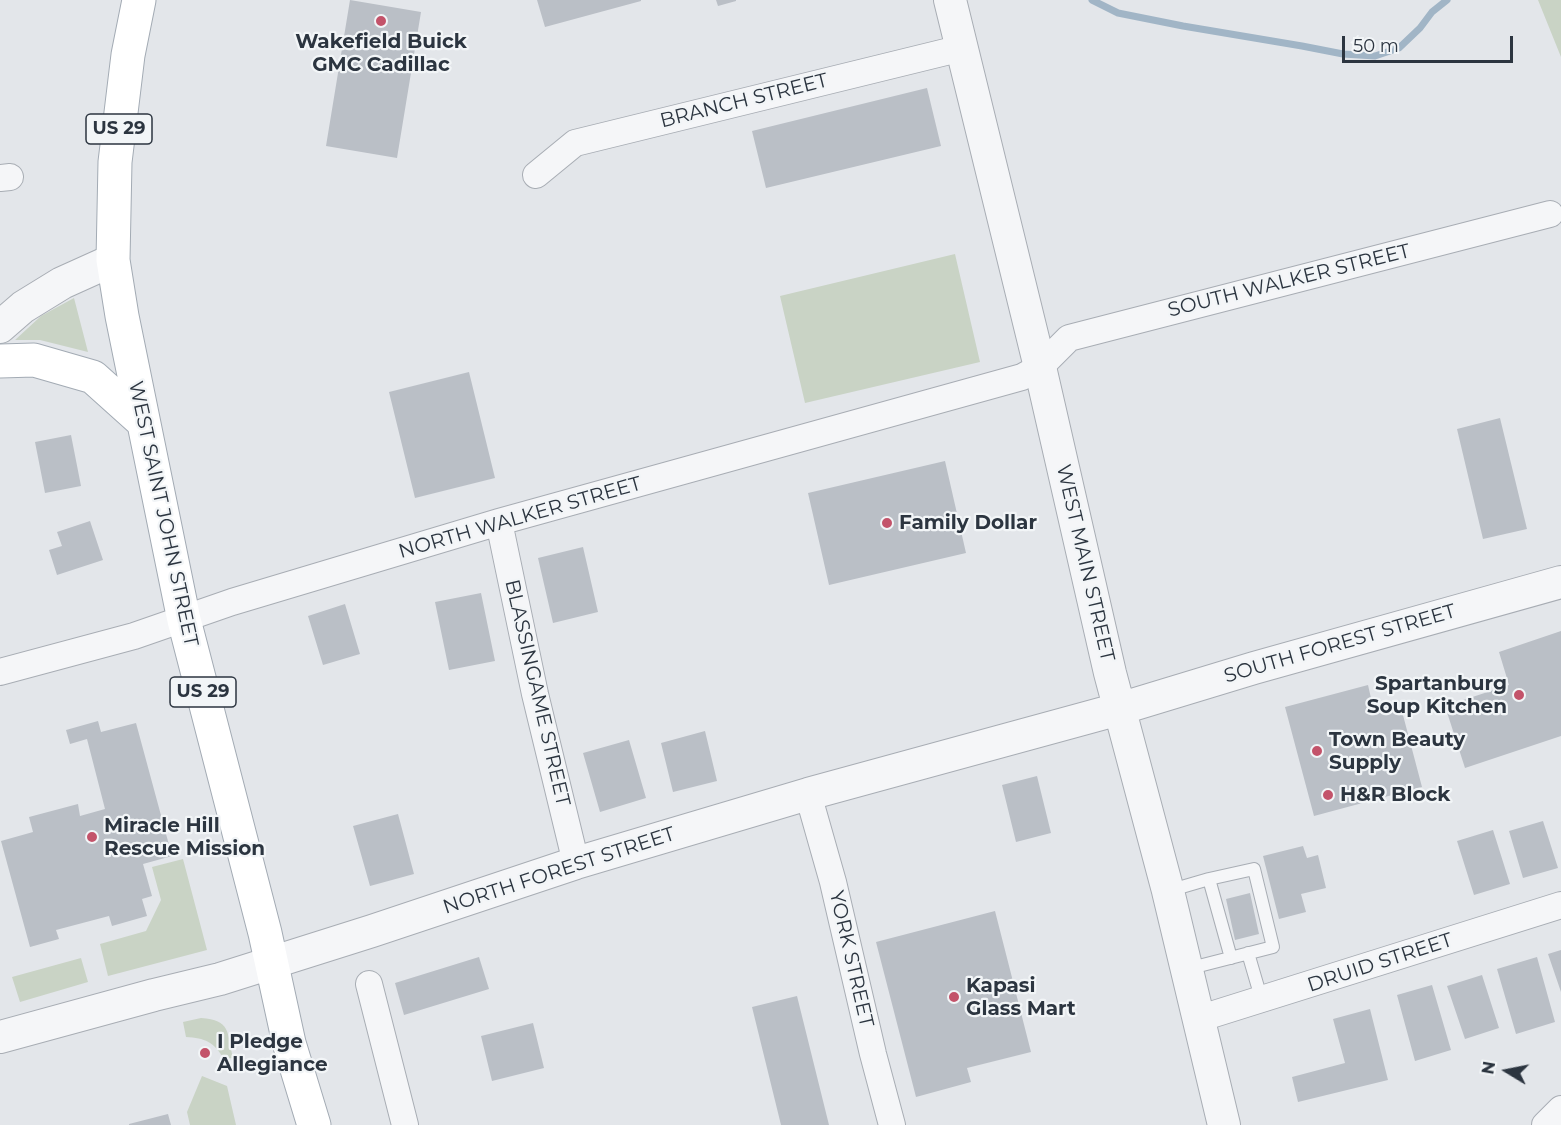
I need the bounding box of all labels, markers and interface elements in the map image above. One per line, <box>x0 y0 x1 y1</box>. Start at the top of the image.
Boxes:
marker: Wakefield Buick GMC Cadillac <box>374 14 388 28</box>
scale bar <box>1345 24 1516 62</box>
place label: Wakefield Buick GMC Cadillac <box>295 30 467 77</box>
text: 50 m <box>1353 35 1399 57</box>
street label: BRANCH STREET <box>658 69 830 133</box>
road number: US 29 <box>86 114 152 144</box>
street label: SOUTH WALKER STREET <box>1165 239 1413 323</box>
street label: WEST SAINT JOHN STREET <box>123 379 203 649</box>
street label: WEST MAIN STREET <box>1051 462 1119 664</box>
street label: NORTH WALKER STREET <box>396 472 644 564</box>
place label: Family Dollar <box>899 511 1037 535</box>
marker: Family Dollar <box>880 516 894 530</box>
street label: BLASSINGAME STREET <box>499 577 575 809</box>
street label: SOUTH FOREST STREET <box>1221 599 1459 689</box>
place label: Spartanburg Soup Kitchen <box>1367 672 1507 719</box>
road number: US 29 <box>170 677 236 707</box>
marker: Spartanburg Soup Kitchen <box>1512 688 1526 702</box>
place label: Town Beauty Supply <box>1329 728 1465 775</box>
marker: Town Beauty Supply <box>1310 744 1324 758</box>
place label: H&R Block <box>1340 783 1450 807</box>
marker: H&R Block <box>1321 788 1335 802</box>
place label: Miracle Hill Rescue Mission <box>104 814 265 861</box>
street label: NORTH FOREST STREET <box>440 822 678 920</box>
marker: Miracle Hill Rescue Mission <box>85 830 99 844</box>
street label: YORK STREET <box>824 889 878 1029</box>
street label: DRUID STREET <box>1305 928 1455 998</box>
place label: Kapasi Glass Mart <box>966 974 1076 1021</box>
marker: Kapasi Glass Mart <box>947 990 961 1004</box>
place label: I Pledge Allegiance <box>217 1030 328 1077</box>
north arrow <box>1477 1041 1537 1101</box>
marker: I Pledge Allegiance <box>198 1046 212 1060</box>
text: N <box>1478 1060 1499 1076</box>

